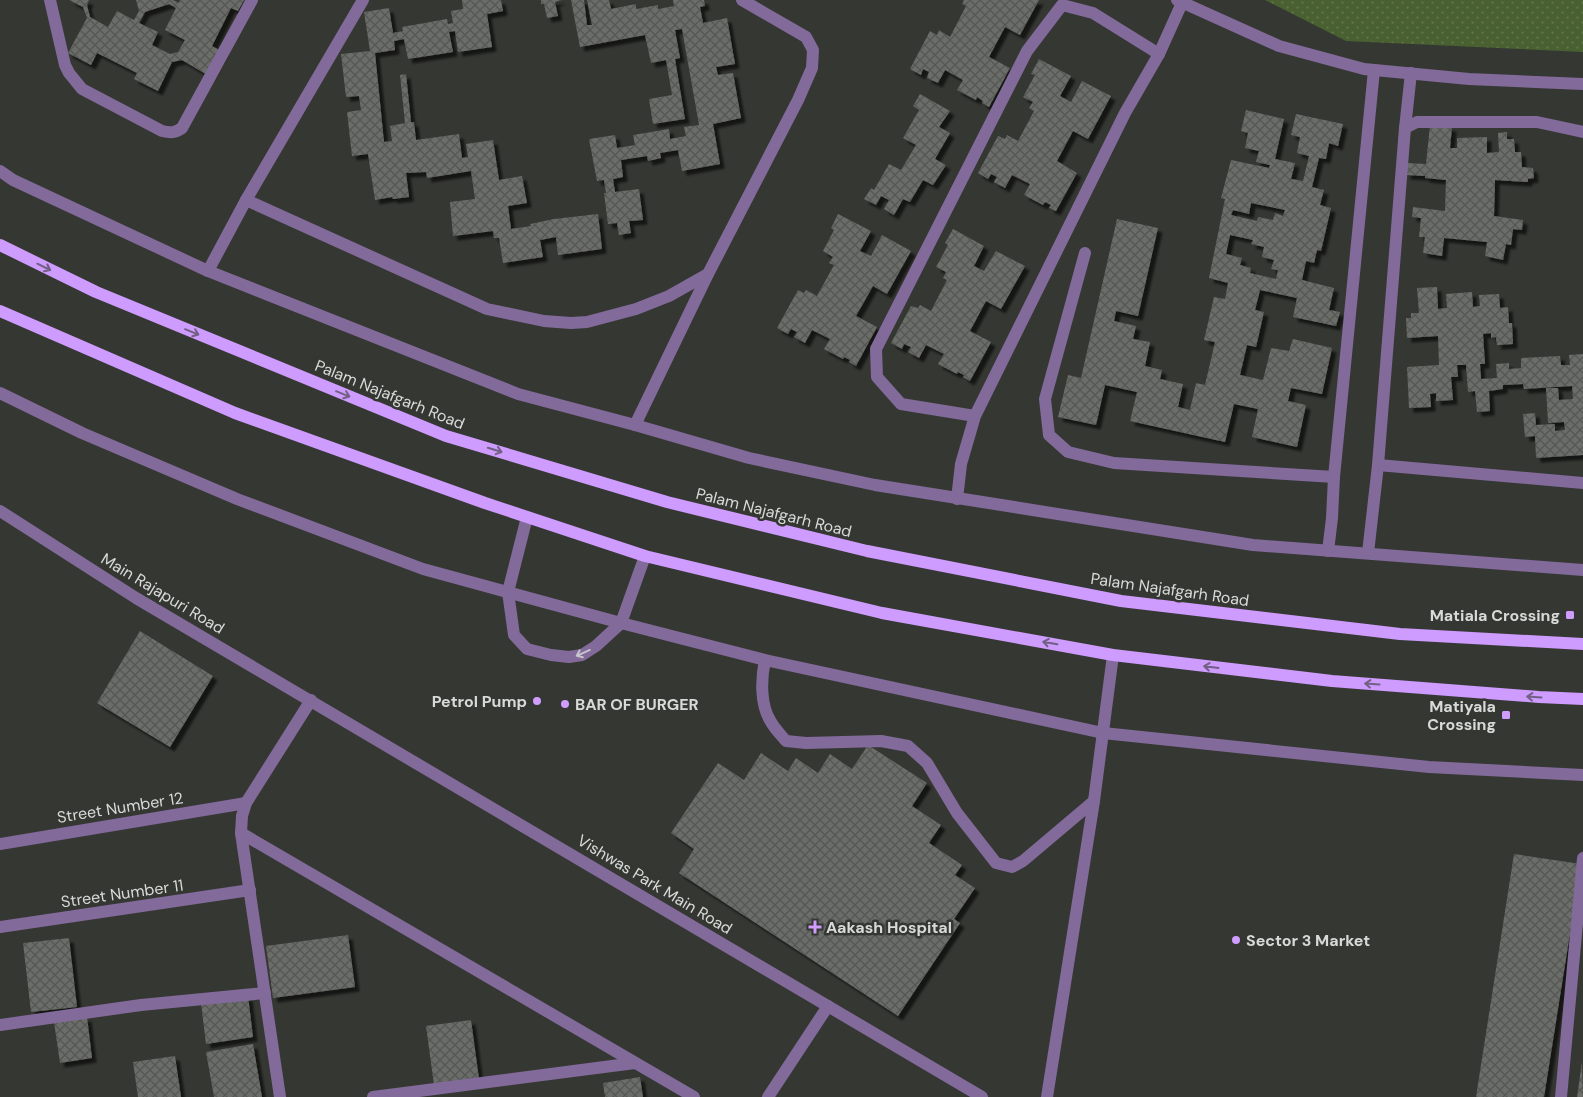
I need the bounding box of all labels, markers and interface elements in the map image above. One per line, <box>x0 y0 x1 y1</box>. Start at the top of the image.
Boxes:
one-way arrow <box>36 263 51 272</box>
one-way arrow <box>184 328 200 337</box>
street label: Palam Najafgarh Road <box>312 355 468 434</box>
one-way arrow <box>335 389 350 399</box>
one-way arrow <box>487 446 503 456</box>
street label: Palam Najafgarh Road <box>694 483 854 542</box>
street label: Main Rajapuri Road <box>97 548 228 639</box>
street label: Palam Najafgarh Road <box>1089 568 1251 611</box>
place label: Matiala Crossing <box>1430 605 1560 626</box>
marker: Matiala Crossing <box>1564 609 1576 621</box>
one-way arrow <box>1042 638 1058 648</box>
one-way arrow <box>576 648 591 658</box>
one-way arrow <box>1203 661 1219 671</box>
one-way arrow <box>1365 680 1381 689</box>
place label: Petrol Pump <box>432 691 527 712</box>
one-way arrow <box>1527 692 1543 701</box>
place label: BAR OF BURGER <box>575 694 699 715</box>
marker: Petrol Pump <box>531 695 543 707</box>
place label: Matiyala Crossing <box>1427 696 1496 735</box>
marker: BAR OF BURGER <box>559 698 571 710</box>
marker: Matiyala Crossing <box>1500 709 1512 721</box>
street label: Street Number 12 <box>55 787 185 828</box>
street label: Vishwas Park Main Road <box>573 830 736 939</box>
street label: Street Number 11 <box>60 875 185 912</box>
place label: Aakash Hospital <box>826 917 952 938</box>
marker: Aakash Hospital <box>808 920 822 934</box>
place label: Sector 3 Market <box>1246 930 1370 951</box>
marker: Sector 3 Market <box>1230 934 1242 946</box>

